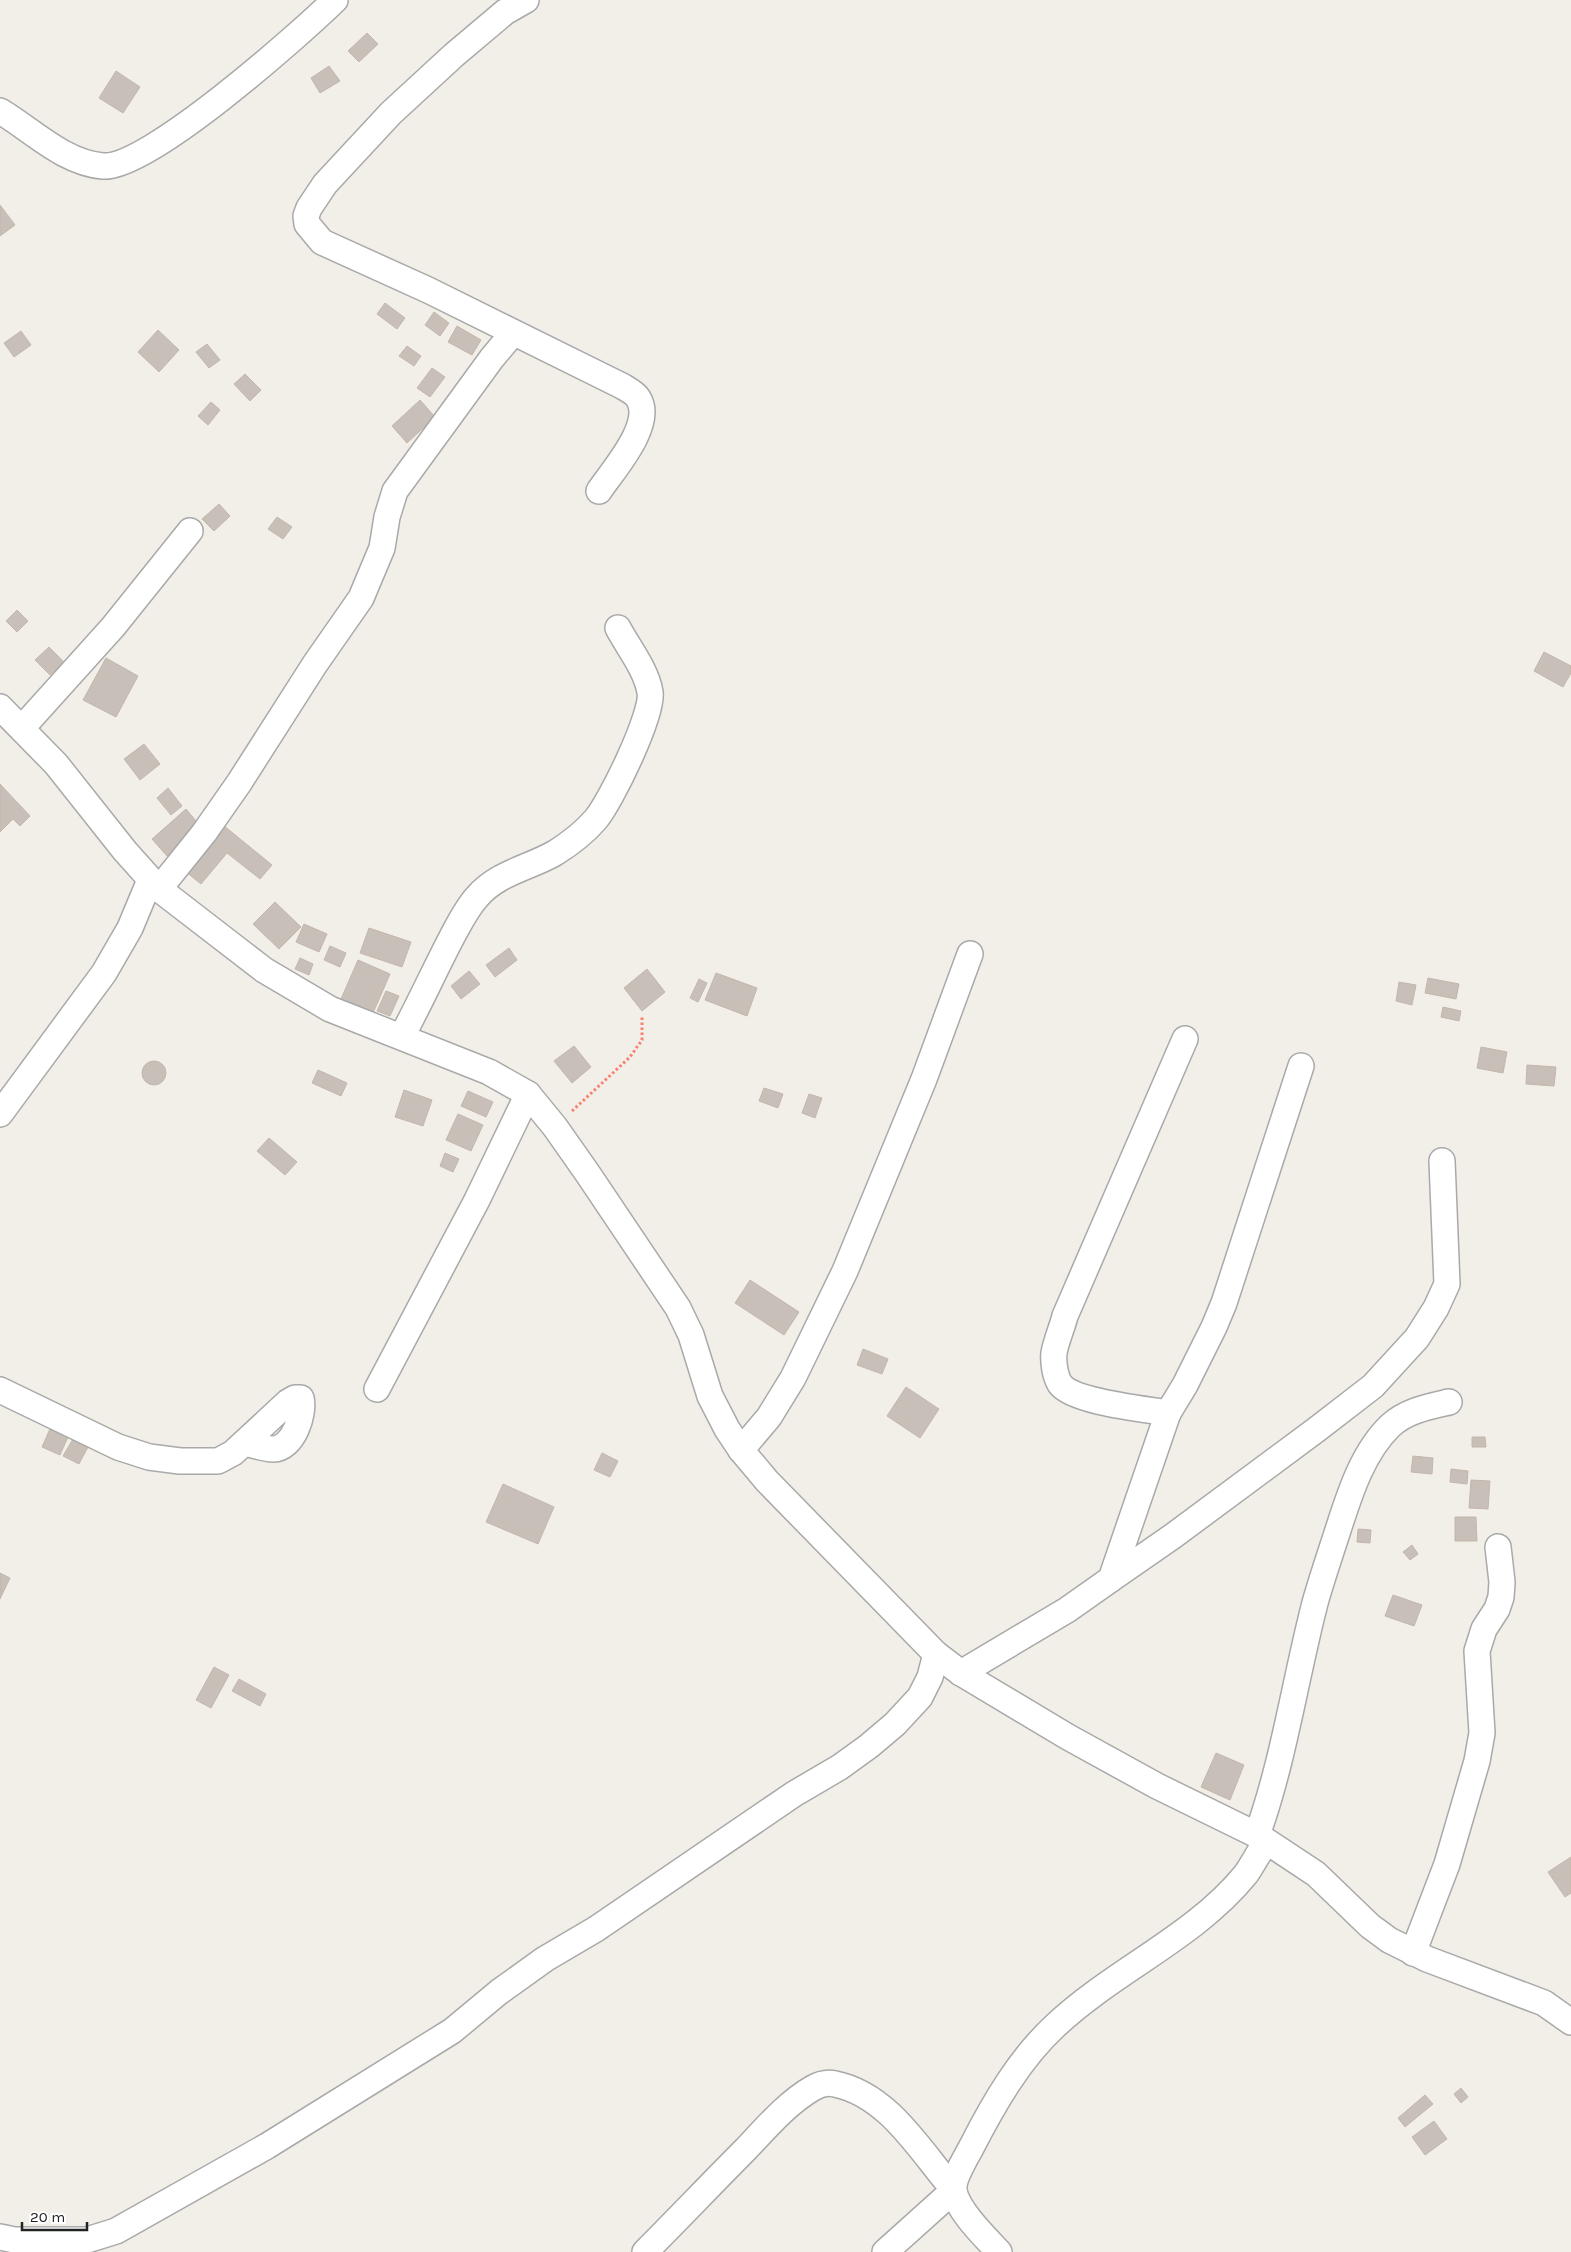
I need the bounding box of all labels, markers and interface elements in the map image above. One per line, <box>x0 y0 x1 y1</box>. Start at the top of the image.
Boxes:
scale bar <box>22 2200 88 2232</box>
text: 20 m <box>30 2208 65 2226</box>

